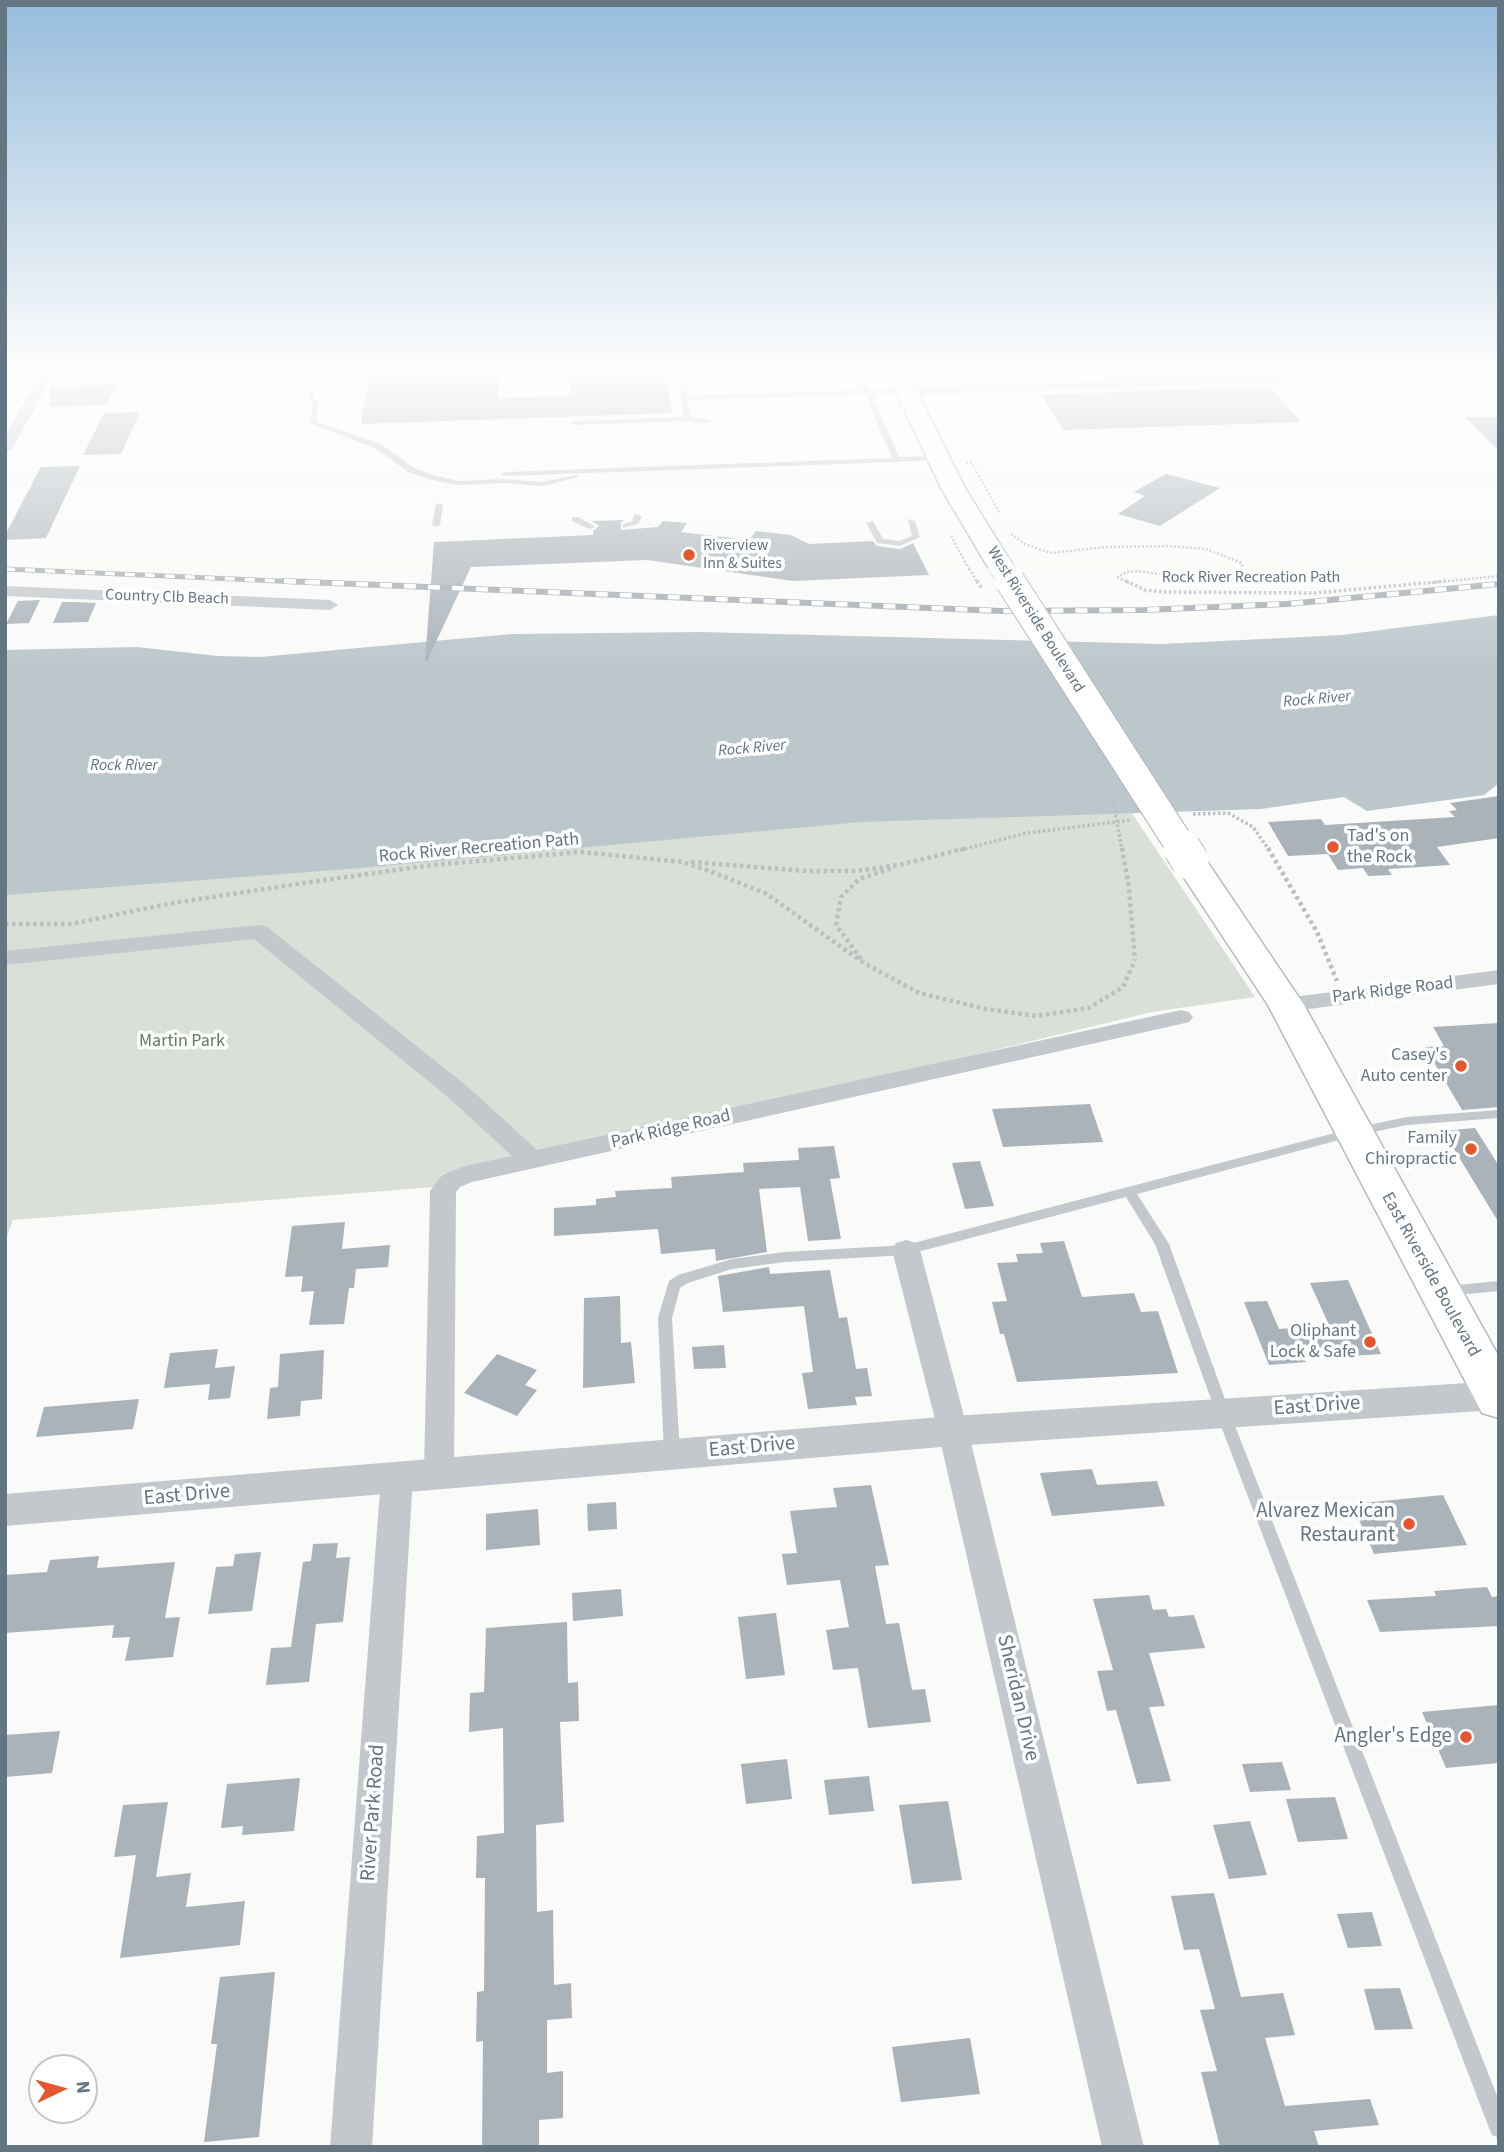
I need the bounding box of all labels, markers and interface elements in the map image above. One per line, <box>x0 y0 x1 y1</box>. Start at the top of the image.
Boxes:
place label: Riverview Inn & Suites <box>703 536 782 574</box>
street label: West Riverside Boulevard <box>982 544 1088 696</box>
marker: Riverview Inn & Suites <box>681 547 697 563</box>
street label: Rock River Recreation Path <box>1162 568 1340 588</box>
street label: Country Clb Beach <box>105 586 229 610</box>
water label: Rock River <box>1282 687 1352 713</box>
water label: Rock River <box>717 736 787 762</box>
water label: Rock River <box>90 756 158 776</box>
place label: Tad's on the Rock <box>1347 826 1412 868</box>
street label: Rock River Recreation Path <box>378 829 580 869</box>
marker: Tad's on the Rock <box>1325 839 1341 855</box>
street label: Park Ridge Road <box>1331 973 1455 1009</box>
park label: Martin Park <box>139 1031 225 1053</box>
place label: Casey's Auto center <box>1361 1045 1447 1088</box>
marker: Casey's Auto center <box>1453 1058 1469 1074</box>
street label: Park Ridge Road <box>609 1106 733 1154</box>
place label: Family Chiropractic <box>1365 1128 1457 1170</box>
marker: Family Chiropractic <box>1463 1141 1479 1157</box>
street label: East Riverside Boulevard <box>1376 1189 1484 1361</box>
place label: Oliphant Lock & Safe <box>1270 1321 1356 1364</box>
marker: Oliphant Lock & Safe <box>1362 1334 1378 1350</box>
street label: East Drive <box>1273 1391 1361 1423</box>
street label: East Drive <box>708 1432 796 1464</box>
street label: East Drive <box>143 1480 231 1512</box>
place label: Alvarez Mexican Restaurant <box>1256 1499 1395 1549</box>
marker: Alvarez Mexican Restaurant <box>1401 1516 1417 1532</box>
street label: Sheridan Drive <box>990 1632 1044 1764</box>
place label: Angler's Edge <box>1334 1724 1452 1750</box>
marker: Angler's Edge <box>1458 1729 1474 1745</box>
street label: River Park Road <box>357 1744 391 1882</box>
north arrow <box>28 2054 98 2124</box>
text: N <box>68 2080 96 2095</box>

